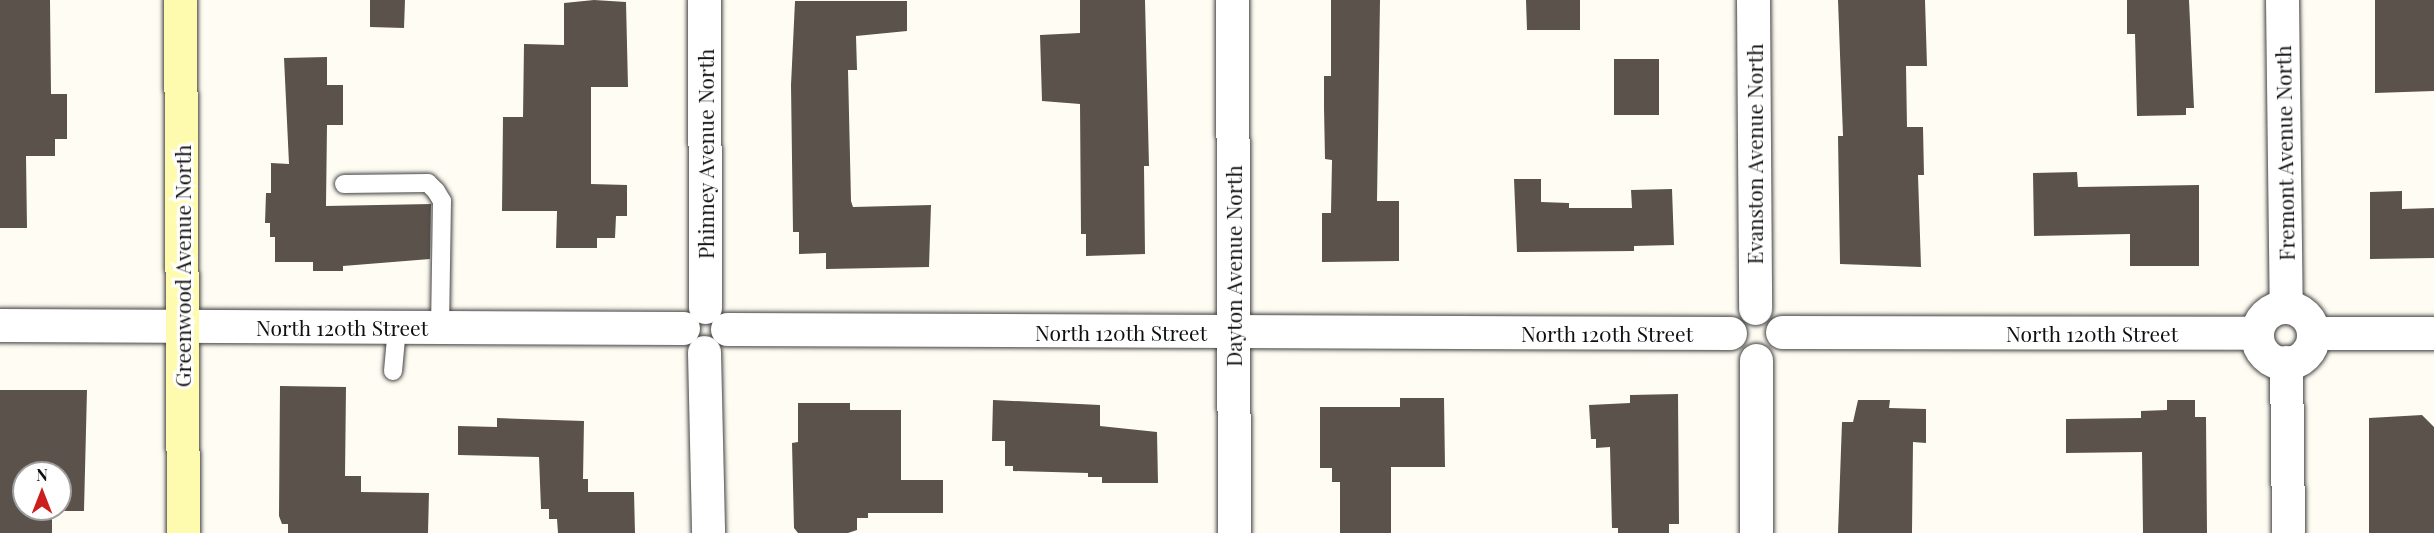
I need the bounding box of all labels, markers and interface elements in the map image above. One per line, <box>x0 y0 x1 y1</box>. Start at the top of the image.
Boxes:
street label: Evanston Avenue North <box>1741 43 1767 265</box>
street label: Fremont Avenue North <box>2270 45 2298 261</box>
street label: Phinney Avenue North <box>692 48 718 260</box>
street label: Greenwood Avenue North <box>169 144 195 388</box>
street label: Dayton Avenue North <box>1220 165 1246 367</box>
street label: North 120th Street <box>256 314 428 340</box>
street label: North 120th Street <box>1035 319 1207 345</box>
street label: North 120th Street <box>1521 320 1693 346</box>
street label: North 120th Street <box>2006 320 2178 346</box>
north arrow <box>12 461 72 521</box>
text: N <box>36 464 48 485</box>

